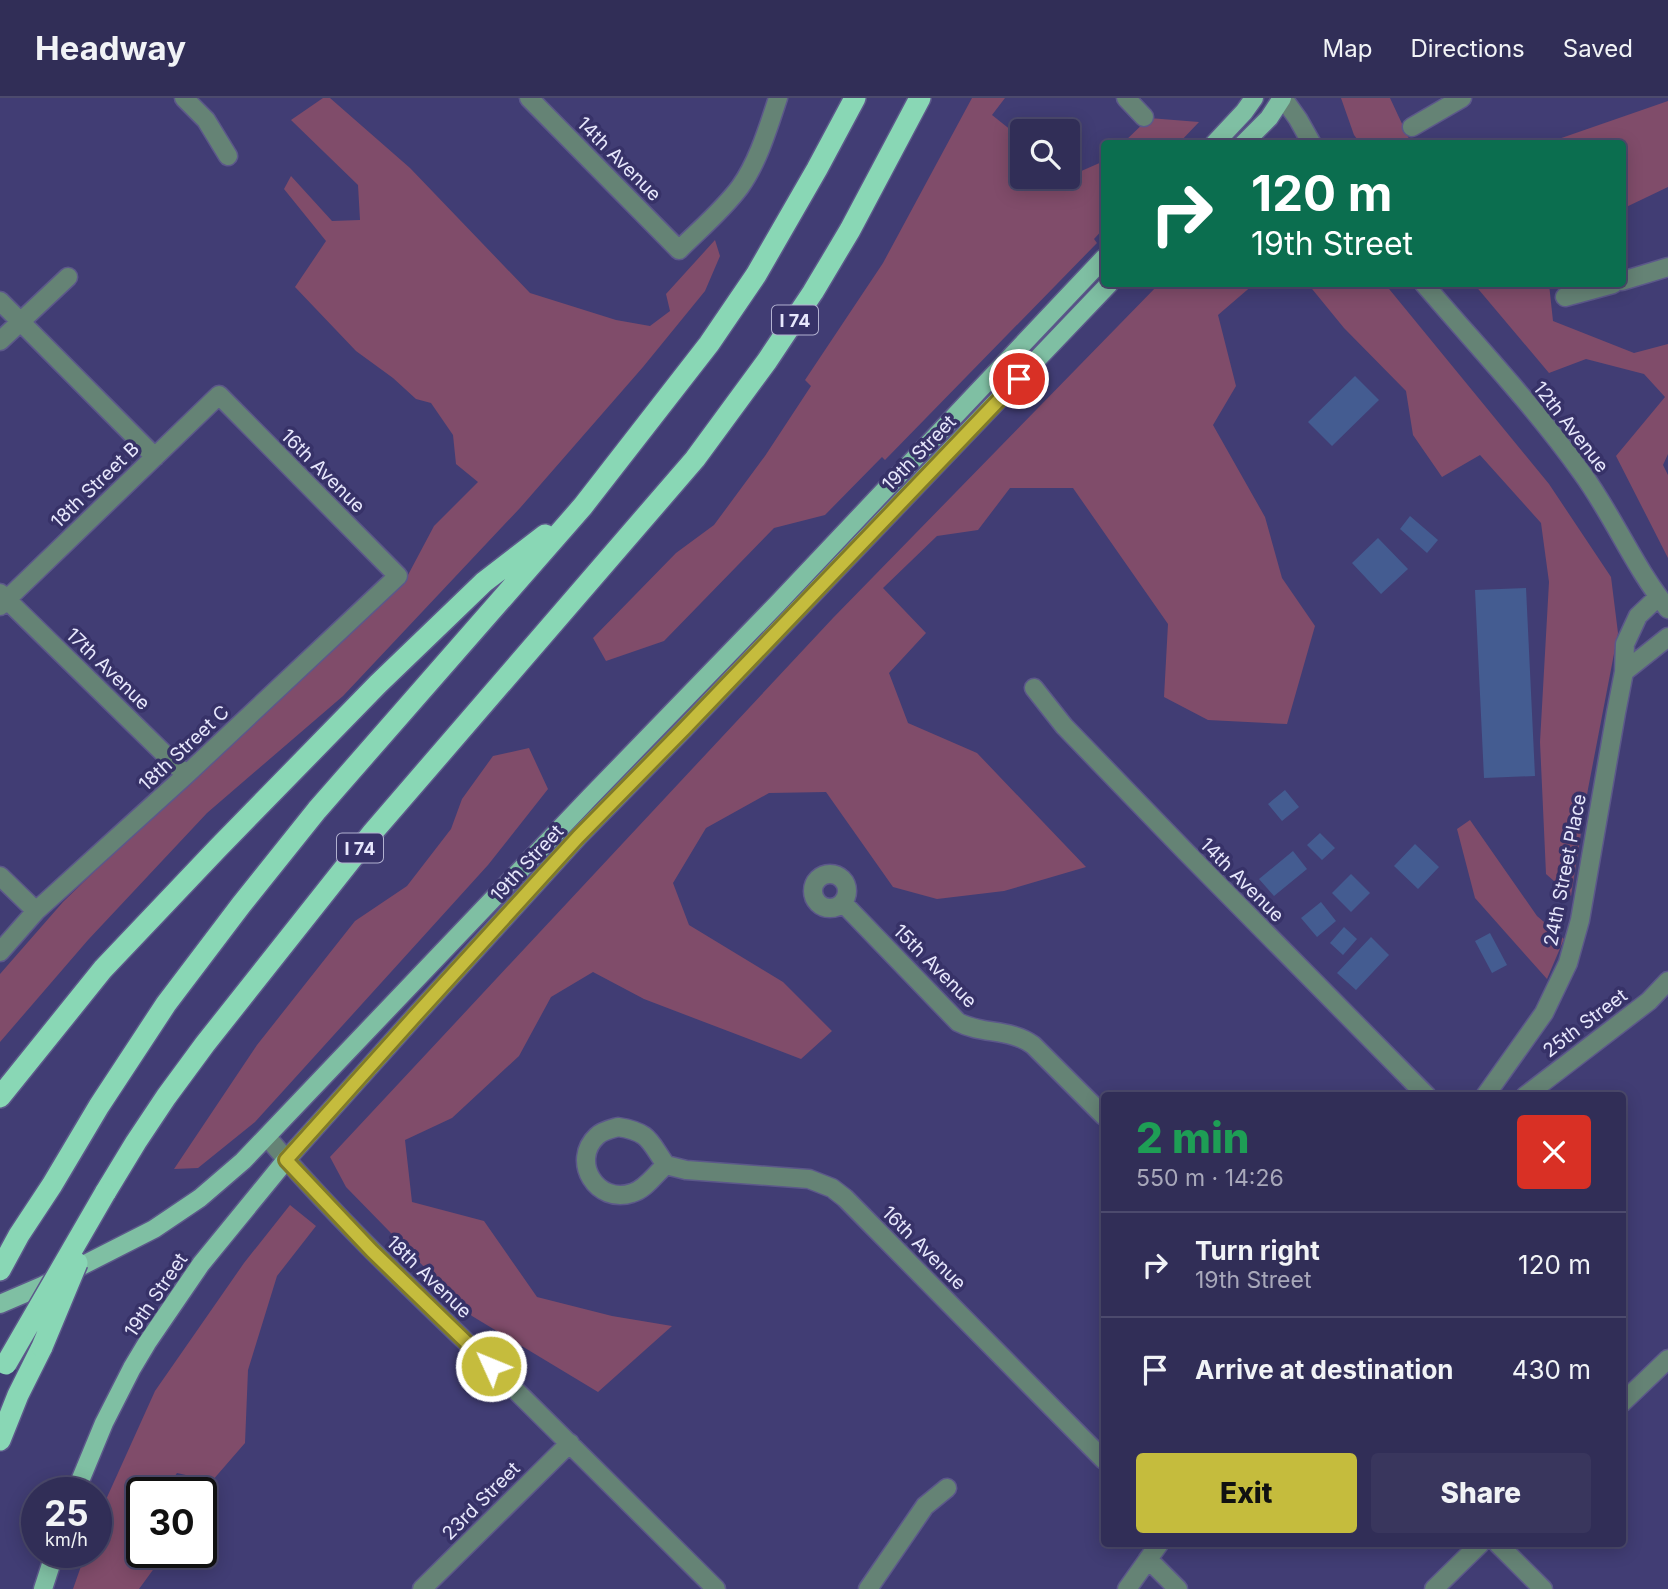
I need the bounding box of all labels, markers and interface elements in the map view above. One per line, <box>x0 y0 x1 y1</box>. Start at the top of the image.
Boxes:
text: Headway <box>35 28 186 68</box>
text: Map <box>1323 34 1372 63</box>
text: Directions <box>1410 34 1525 63</box>
text: Saved <box>1563 34 1633 63</box>
street label: 14th Avenue <box>572 112 666 206</box>
map controls <box>1010 119 1080 189</box>
button: search <box>1010 119 1080 189</box>
text: 120 m <box>1251 164 1392 223</box>
icon: right <box>1136 168 1227 259</box>
text: 19th Street <box>1251 224 1413 263</box>
road number: I 74 <box>772 306 818 334</box>
pin <box>989 349 1049 409</box>
icon: arrive <box>1000 360 1038 398</box>
street label: 12th Avenue <box>1528 377 1614 477</box>
street label: 19th Street <box>877 410 961 496</box>
street label: 16th Avenue <box>276 424 370 518</box>
street label: 18th Street B <box>46 437 144 533</box>
street label: 17th Avenue <box>61 623 155 715</box>
street label: 18th Street C <box>134 700 234 796</box>
street label: 24th Street Place <box>1539 792 1591 948</box>
street label: 19th Street <box>486 820 568 906</box>
street label: 14th Avenue <box>1195 833 1289 927</box>
road number: I 74 <box>337 834 383 862</box>
street label: 15th Avenue <box>888 919 982 1013</box>
street label: 25th Street <box>1538 984 1632 1062</box>
text: 2 min <box>1136 1112 1250 1163</box>
button: close <box>1517 1115 1591 1189</box>
text: 550 m · 14:26 <box>1136 1164 1284 1192</box>
street label: 16th Avenue <box>877 1201 971 1295</box>
street label: 18th Avenue <box>382 1231 476 1323</box>
text: Turn right <box>1195 1235 1320 1266</box>
icon: right <box>1136 1246 1174 1284</box>
street label: 19th Street <box>120 1249 192 1341</box>
text: 120 m <box>1518 1249 1591 1280</box>
text: 19th Street <box>1195 1266 1311 1294</box>
position arrow <box>454 1329 528 1403</box>
icon: arrive <box>1136 1351 1174 1389</box>
text: Arrive at destination <box>1195 1354 1454 1385</box>
text: 430 m <box>1512 1354 1591 1385</box>
button: Exit <box>1136 1453 1357 1533</box>
button: Share <box>1371 1453 1591 1533</box>
street label: 23rd Street <box>437 1457 525 1545</box>
speed limit sign: 30 <box>126 1477 217 1568</box>
text: 25 <box>44 1492 89 1534</box>
text: km/h <box>45 1529 88 1550</box>

